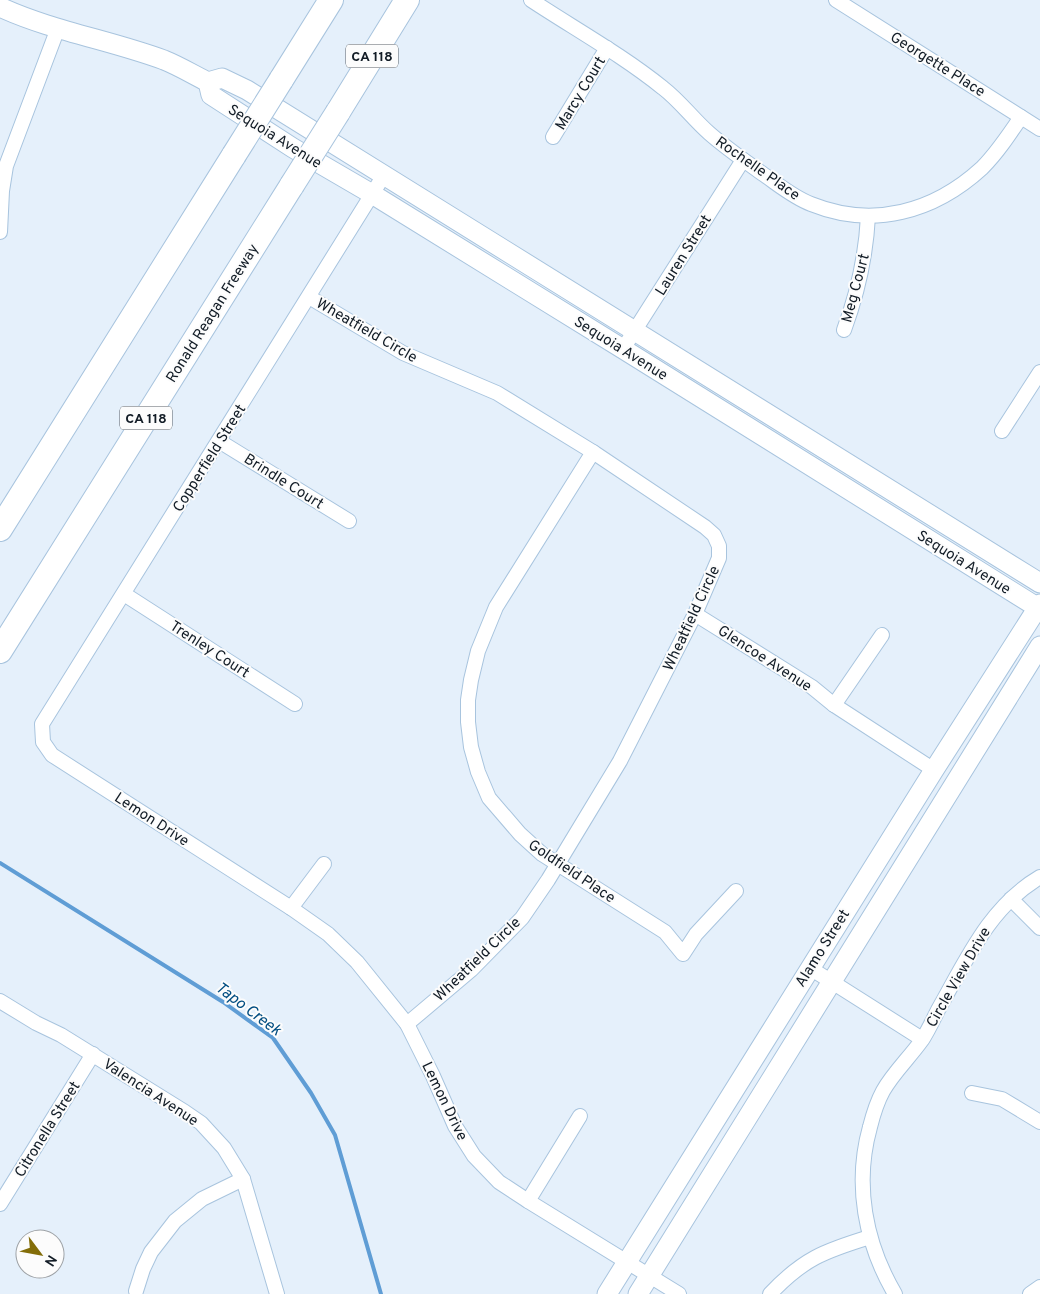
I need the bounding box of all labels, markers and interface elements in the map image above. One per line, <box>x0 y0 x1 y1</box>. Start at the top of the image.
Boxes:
street label: Georgette Place <box>886 28 988 102</box>
road number: CA 118 <box>346 44 398 68</box>
street label: Marcy Court <box>552 53 611 134</box>
street label: Sequoia Avenue <box>224 101 325 174</box>
street label: Rochelle Place <box>711 133 803 205</box>
street label: Lauren Street <box>652 212 717 300</box>
street label: Ronald Reagan Freeway <box>163 241 264 387</box>
street label: Meg Court <box>838 252 875 325</box>
street label: Wheatfield Circle <box>312 295 420 368</box>
street label: Sequoia Avenue <box>570 313 671 386</box>
street label: Copperfield Street <box>170 401 251 516</box>
road number: CA 118 <box>120 406 172 429</box>
street label: Brindle Court <box>240 450 327 514</box>
street label: Sequoia Avenue <box>913 527 1014 600</box>
street label: Wheatfield Circle <box>660 563 725 674</box>
street label: Trenley Court <box>166 617 253 683</box>
street label: Glencoe Avenue <box>714 622 815 697</box>
street label: Lemon Drive <box>110 789 192 851</box>
street label: Goldfield Place <box>524 836 618 908</box>
street label: Alamo Street <box>792 906 855 991</box>
street label: Wheatfield Circle <box>431 914 526 1006</box>
street label: Circle View Drive <box>923 924 996 1031</box>
water label: Tapo Creek <box>211 978 286 1041</box>
street label: Valencia Avenue <box>99 1055 201 1131</box>
street label: Lemon Drive <box>416 1059 471 1144</box>
street label: Citronella Street <box>11 1078 85 1181</box>
north arrow <box>15 1229 65 1279</box>
text: N <box>40 1251 60 1269</box>

